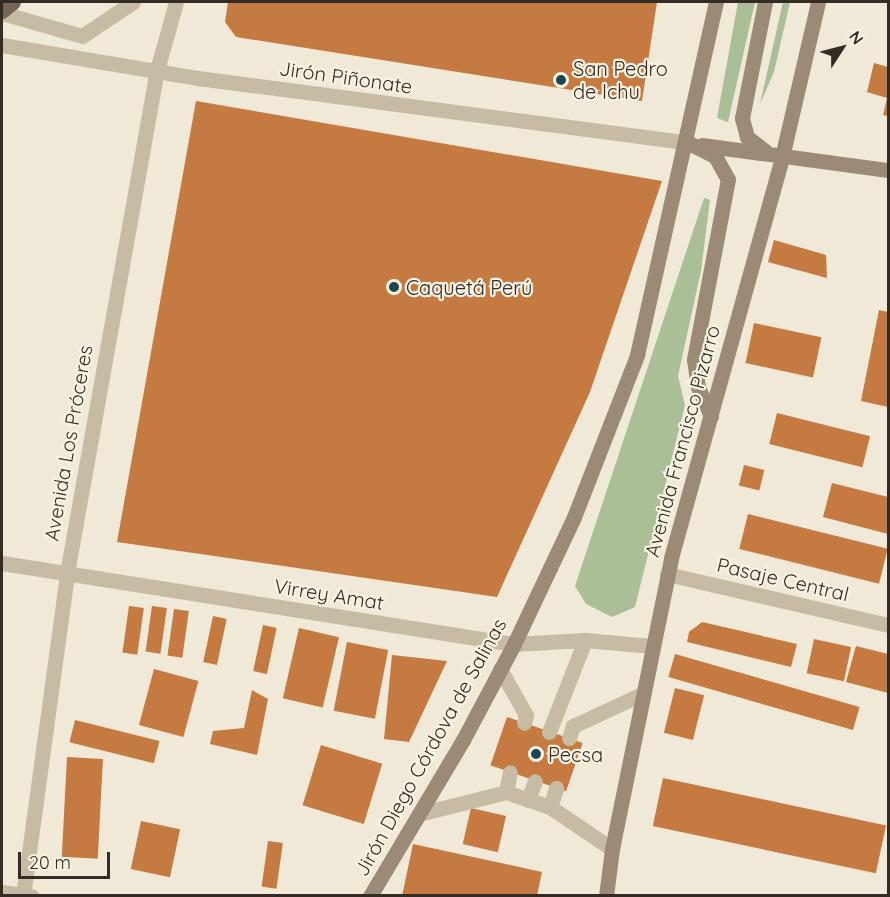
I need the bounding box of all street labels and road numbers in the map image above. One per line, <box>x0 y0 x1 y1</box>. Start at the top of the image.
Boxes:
street label: Jirón Piñonate <box>278 56 414 98</box>
street label: Avenida Francisco Pizarro <box>640 323 724 559</box>
street label: Avenida Los Próceres <box>39 343 97 543</box>
street label: Pasaje Central <box>715 552 851 606</box>
street label: Virrey Amat <box>272 573 386 615</box>
street label: Jirón Diego Córdova de Salinas <box>349 614 511 880</box>

